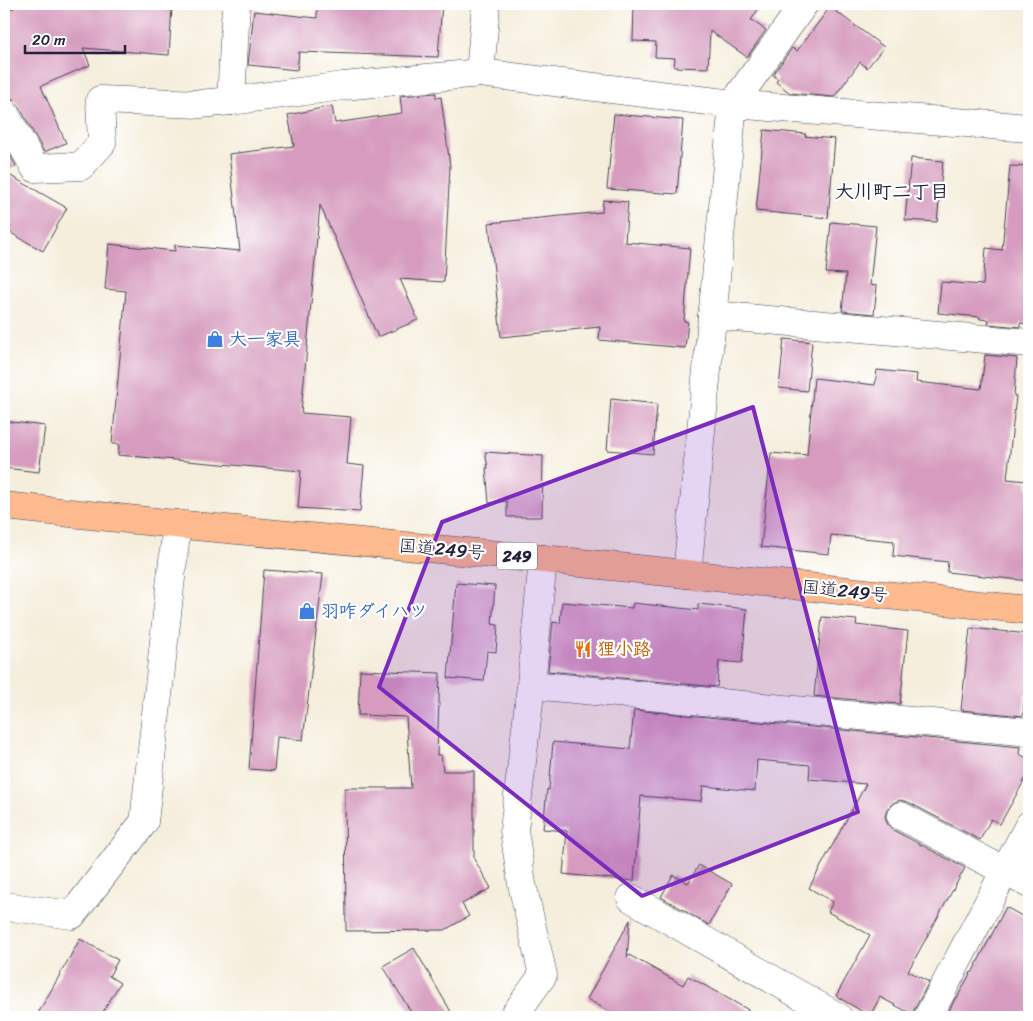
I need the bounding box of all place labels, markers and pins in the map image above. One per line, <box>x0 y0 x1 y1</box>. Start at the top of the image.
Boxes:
place label: 大一家具 <box>229 323 301 355</box>
shop icon: 大一家具 <box>205 329 225 349</box>
place label: 羽咋ダイハツ <box>321 595 427 627</box>
shop icon: 羽咋ダイハツ <box>297 601 317 621</box>
place label: 狸小路 <box>597 633 651 665</box>
restaurant icon: 狸小路 <box>573 639 593 659</box>

